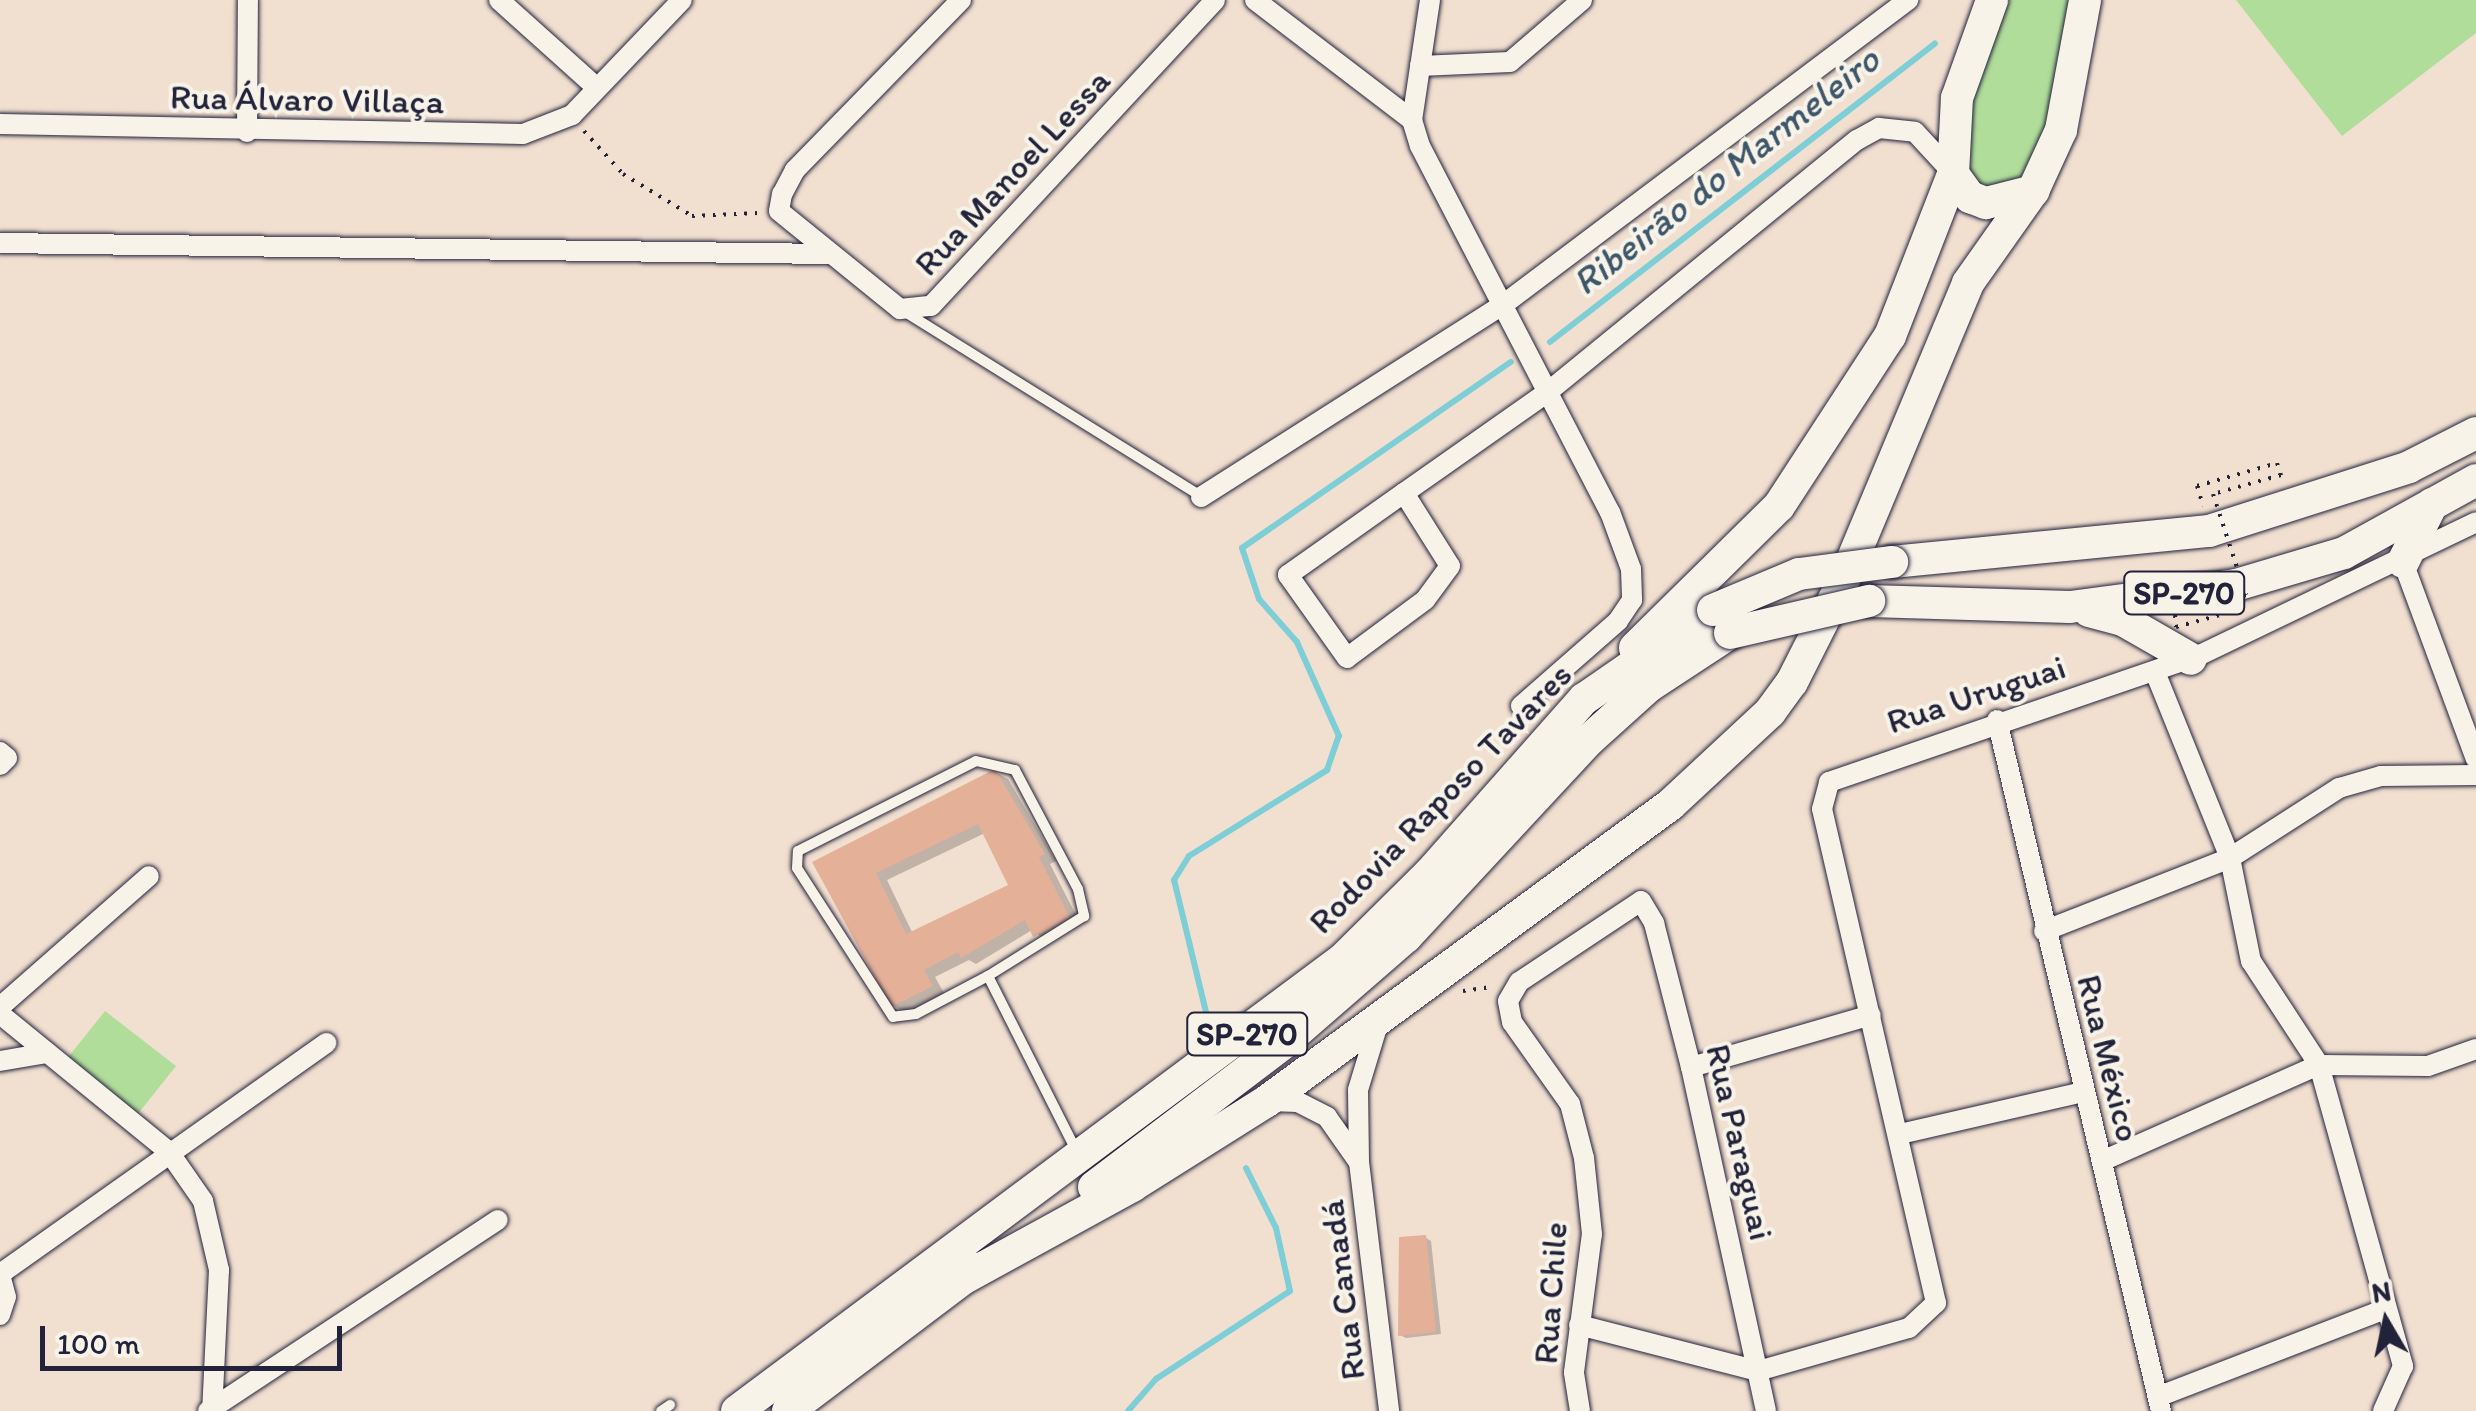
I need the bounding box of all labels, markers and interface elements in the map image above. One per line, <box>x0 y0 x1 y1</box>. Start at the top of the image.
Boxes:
water label: Ribeirão do Marmeleiro <box>1563 37 1889 305</box>
street label: Rua Manoel Lessa <box>906 60 1118 284</box>
street label: Rua Álvaro Villaça <box>170 76 444 122</box>
road number: SP-270 <box>2122 566 2246 620</box>
street label: Rua Uruguai <box>1881 645 2071 743</box>
street label: Rodovia Raposo Tavares <box>1301 655 1579 941</box>
street label: Rua México <box>2068 971 2150 1145</box>
road number: SP-270 <box>1184 1007 1310 1061</box>
street label: Rua Paraguai <box>1697 1041 1783 1243</box>
street label: Rua Canadá <box>1310 1198 1374 1382</box>
street label: Rua Chile <box>1524 1221 1576 1365</box>
north arrow <box>2336 1271 2436 1371</box>
text: N <box>2369 1273 2393 1310</box>
scale bar <box>45 1306 348 1368</box>
text: 100 m <box>57 1325 140 1362</box>

